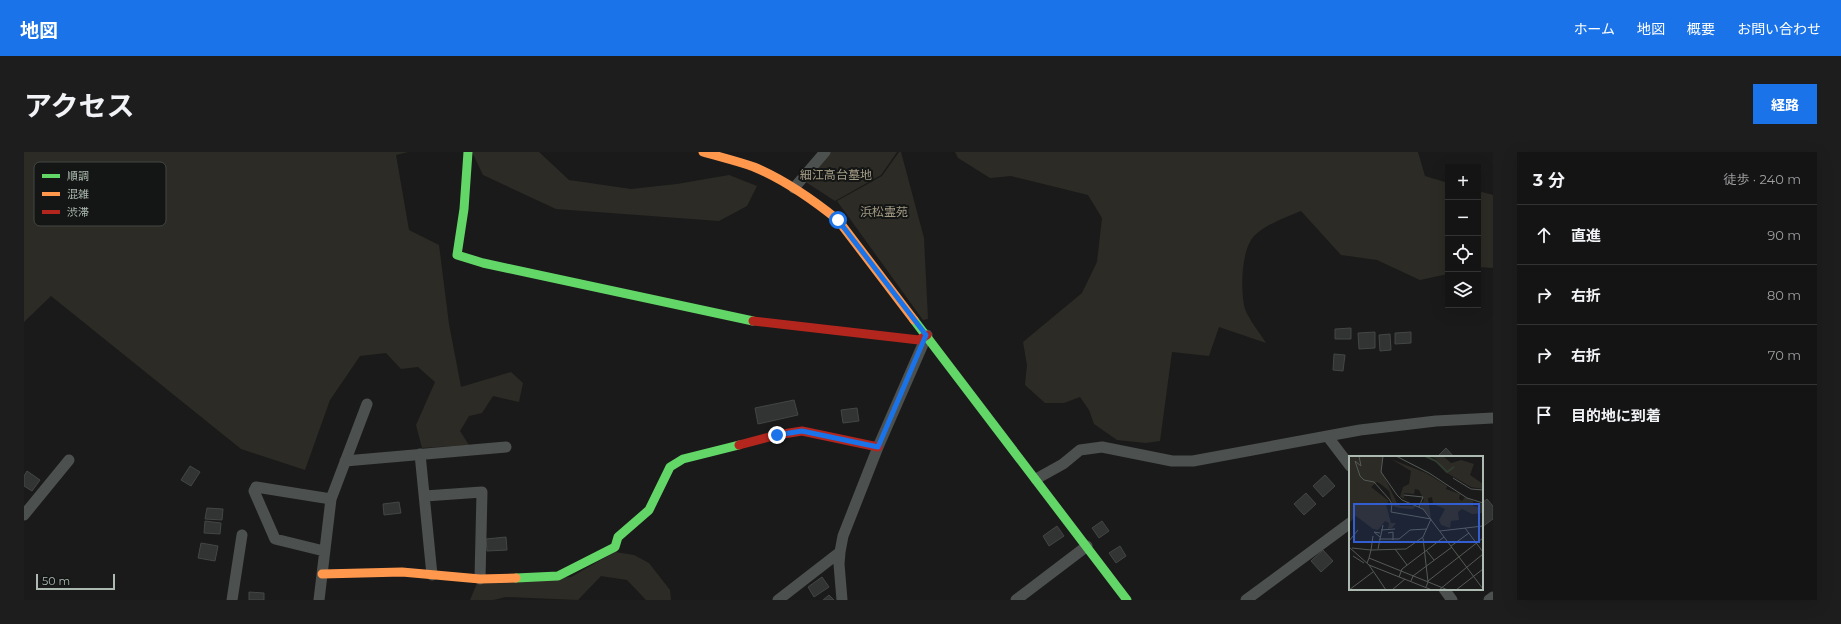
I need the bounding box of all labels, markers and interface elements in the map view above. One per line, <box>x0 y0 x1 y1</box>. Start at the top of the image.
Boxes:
text: 地図 <box>20 19 58 42</box>
text: ホーム <box>1573 20 1615 38</box>
text: 地図 <box>1637 20 1665 38</box>
text: 概要 <box>1687 20 1715 38</box>
text: お問い合わせ <box>1737 20 1821 38</box>
button: 経路 <box>1753 84 1817 124</box>
text: アクセス <box>24 89 135 123</box>
legend <box>34 162 166 226</box>
map controls <box>1445 164 1481 308</box>
button: + <box>1445 164 1481 200</box>
park label: 細江高台墓地 <box>800 167 872 182</box>
text: 順調 <box>67 169 89 183</box>
text: 3 分 <box>1533 170 1565 190</box>
text: 徒歩 · 240 m <box>1723 171 1801 187</box>
text: 混雑 <box>67 187 89 201</box>
button: − <box>1445 200 1481 236</box>
park label: 浜松霊苑 <box>860 204 908 219</box>
text: 渋滞 <box>67 205 89 219</box>
route start <box>829 211 847 229</box>
icon: ahead <box>1533 224 1555 246</box>
text: 直進 <box>1571 226 1601 245</box>
text: 90 m <box>1767 227 1801 243</box>
button: locate <box>1445 236 1481 272</box>
button: layers <box>1445 272 1481 308</box>
icon: right <box>1533 284 1555 306</box>
text: 右折 <box>1571 286 1601 305</box>
text: 80 m <box>1767 287 1801 303</box>
icon: right <box>1533 344 1555 366</box>
text: 右折 <box>1571 346 1601 365</box>
text: 70 m <box>1768 347 1801 363</box>
icon: arrive <box>1533 404 1555 426</box>
text: 目的地に到着 <box>1571 406 1661 425</box>
route end <box>768 426 786 444</box>
inset map <box>1349 456 1483 590</box>
scale bar <box>36 572 115 591</box>
text: 50 m <box>42 574 70 588</box>

